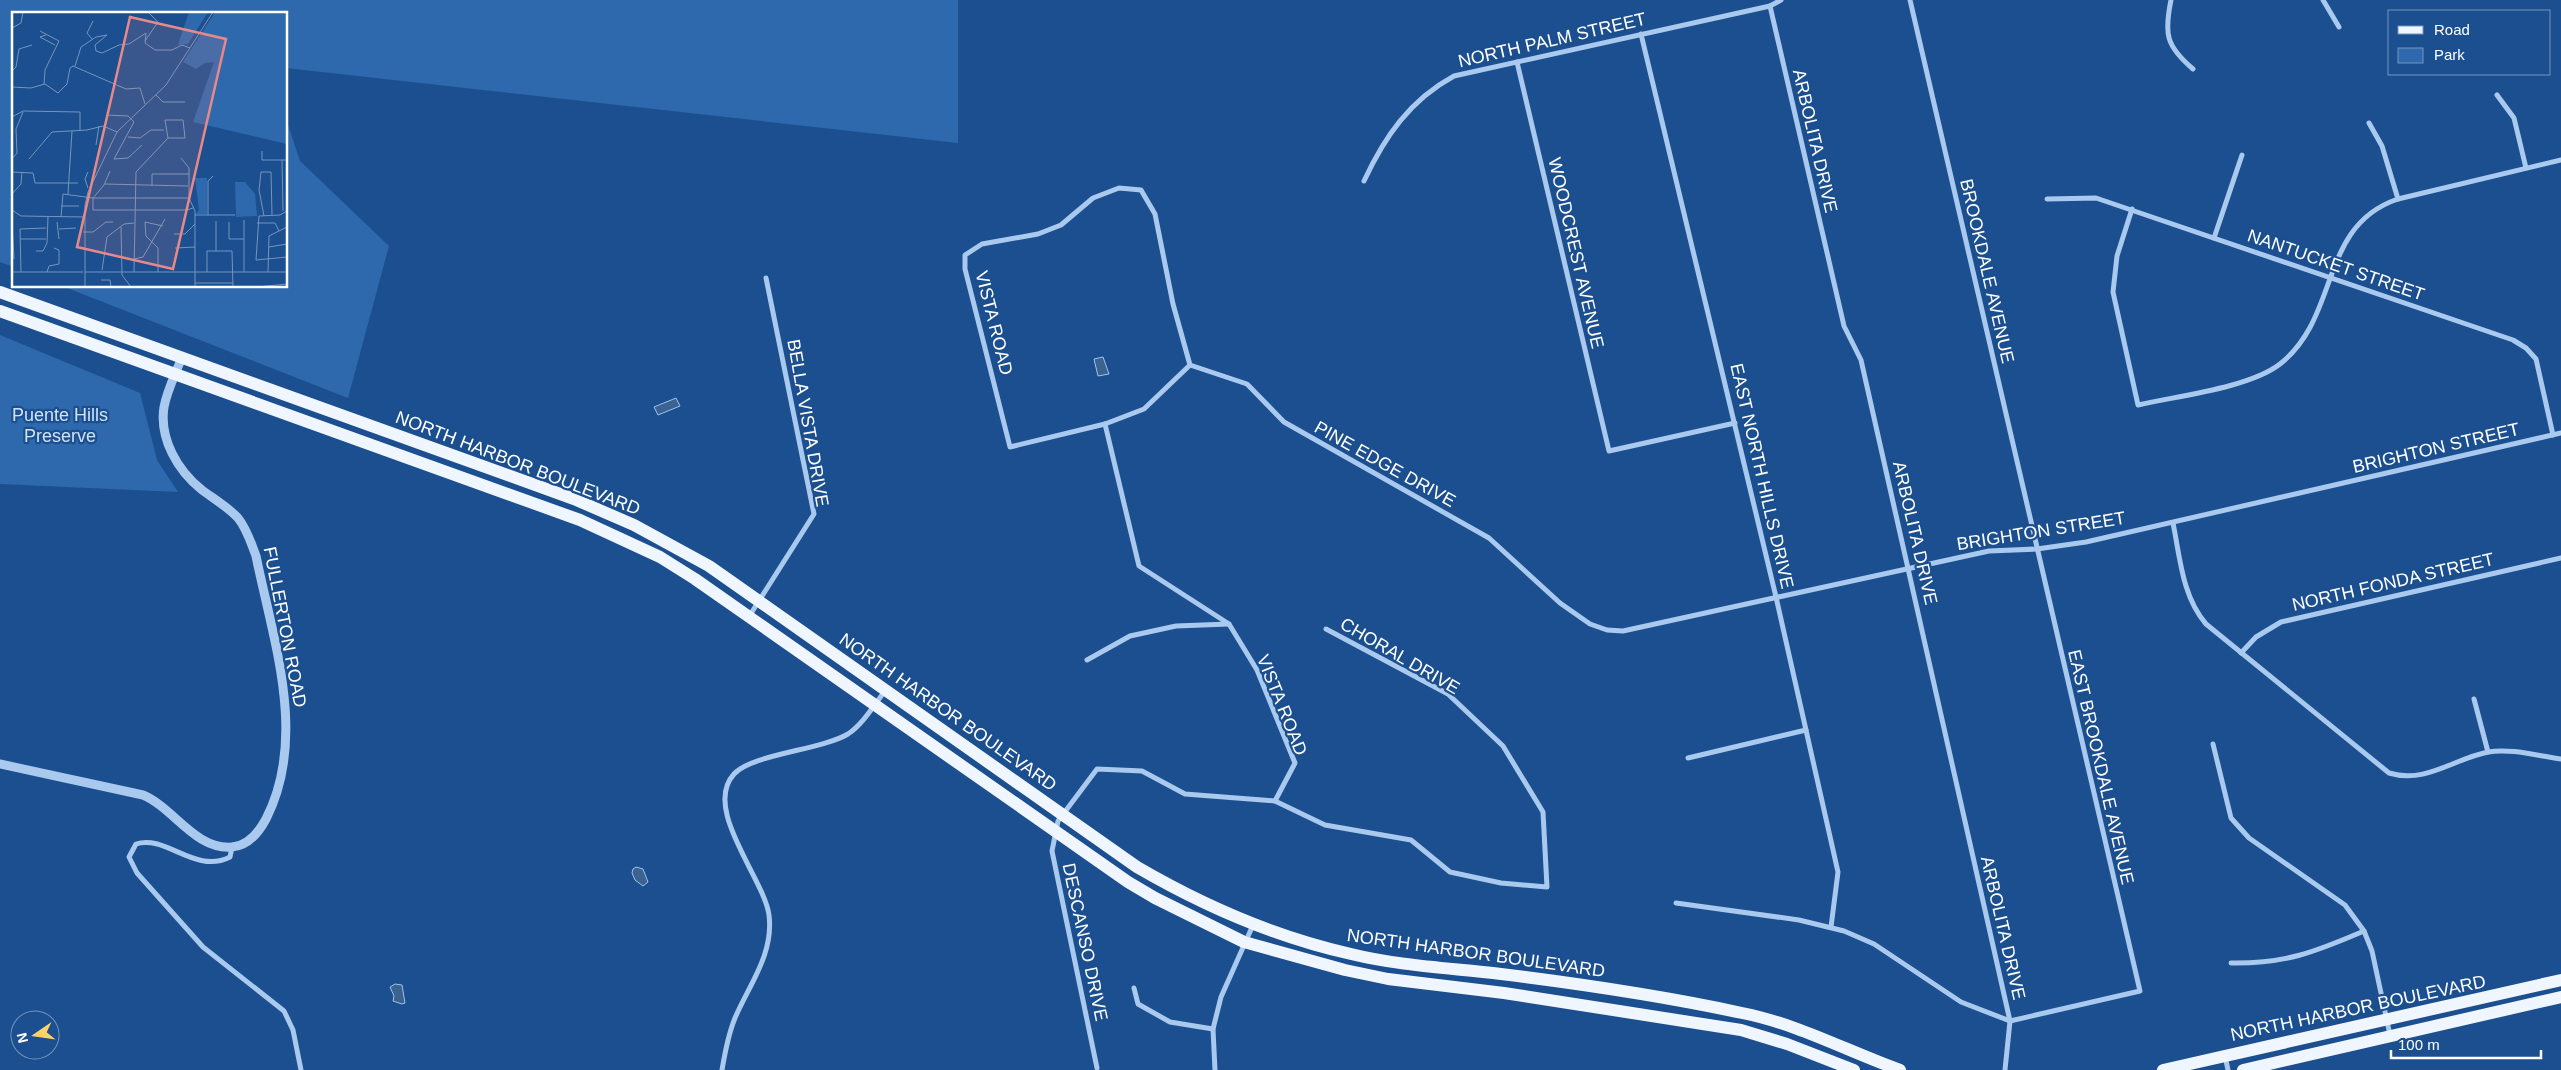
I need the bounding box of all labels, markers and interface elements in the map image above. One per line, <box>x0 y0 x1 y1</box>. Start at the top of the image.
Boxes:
street label: NORTH PALM STREET <box>1456 9 1648 71</box>
legend <box>2388 10 2551 75</box>
inset map <box>12 12 288 288</box>
text: Road <box>2434 21 2470 38</box>
text: Park <box>2434 46 2465 63</box>
street label: ARBOLITA DRIVE <box>1789 67 1841 215</box>
street label: WOODCREST AVENUE <box>1544 156 1608 350</box>
street label: BROOKDALE AVENUE <box>1956 177 2018 365</box>
street label: NANTUCKET STREET <box>2245 225 2427 305</box>
street label: VISTA ROAD <box>971 269 1017 377</box>
street label: BELLA VISTA DRIVE <box>783 338 833 508</box>
street label: EAST NORTH HILLS DRIVE <box>1726 362 1798 590</box>
park label: Puente Hills Preserve <box>12 405 108 446</box>
street label: NORTH HARBOR BOULEVARD <box>393 407 643 519</box>
street label: PINE EDGE DRIVE <box>1311 417 1459 511</box>
street label: BRIGHTON STREET <box>2351 419 2521 477</box>
street label: ARBOLITA DRIVE <box>1889 459 1941 607</box>
street label: BRIGHTON STREET <box>1955 508 2127 554</box>
street label: FULLERTON ROAD <box>260 545 310 709</box>
street label: NORTH FONDA STREET <box>2290 549 2496 615</box>
street label: CHORAL DRIVE <box>1337 614 1463 698</box>
street label: NORTH HARBOR BOULEVARD <box>836 629 1060 795</box>
street label: EAST BROOKDALE AVENUE <box>2064 648 2138 886</box>
street label: VISTA ROAD <box>1253 652 1311 758</box>
street label: ARBOLITA DRIVE <box>1977 854 2029 1002</box>
street label: DESCANSO DRIVE <box>1058 861 1112 1023</box>
street label: NORTH HARBOR BOULEVARD <box>1346 925 1606 981</box>
street label: NORTH HARBOR BOULEVARD <box>2229 971 2487 1045</box>
north arrow <box>10 1010 60 1060</box>
scale bar <box>2391 1028 2541 1060</box>
text: N <box>13 1031 31 1045</box>
text: 100 m <box>2398 1036 2440 1053</box>

